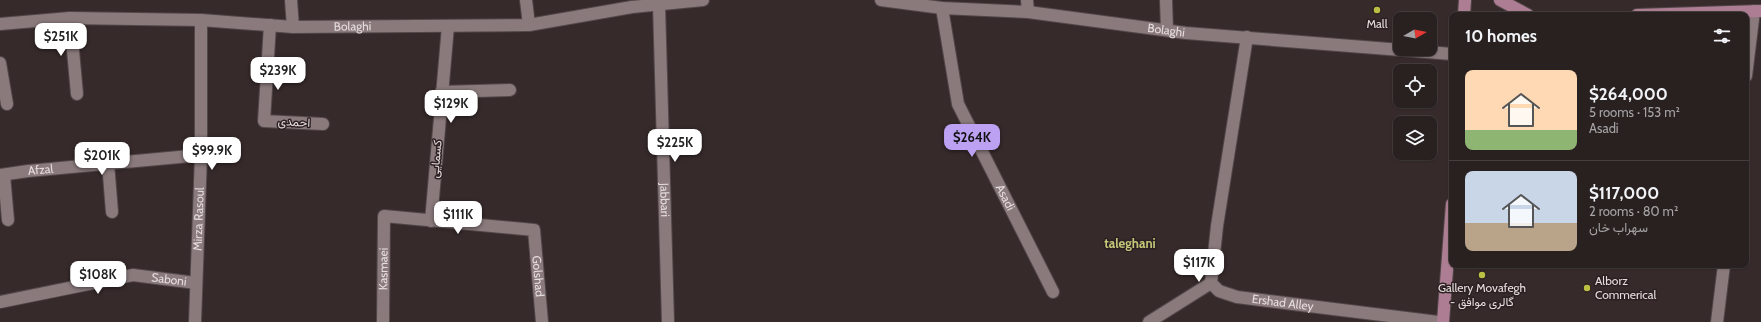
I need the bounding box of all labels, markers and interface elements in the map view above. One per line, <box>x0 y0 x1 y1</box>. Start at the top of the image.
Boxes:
marker: Mall <box>1372 5 1382 15</box>
north arrow <box>1393 12 1437 56</box>
map controls <box>1393 12 1437 160</box>
place label: Mall <box>1366 16 1388 31</box>
street label: Bolaghi <box>334 18 371 34</box>
street label: Bolaghi <box>1147 20 1186 40</box>
pin: $251K <box>33 23 89 57</box>
icon: filters <box>1711 25 1733 47</box>
text: 10 homes <box>1465 26 1537 46</box>
text: $251K <box>44 28 78 44</box>
pin: $239K <box>250 57 306 91</box>
text: $239K <box>260 62 296 78</box>
button: locate <box>1393 64 1437 108</box>
text: $264,000 <box>1589 84 1668 104</box>
icon: home <box>1497 86 1545 134</box>
pin: $129K <box>423 90 479 124</box>
text: $129K <box>434 95 468 111</box>
text: 5 rooms · 153 m² <box>1589 104 1680 120</box>
street label: احمدی <box>277 113 311 131</box>
button: layers <box>1393 116 1437 160</box>
text: Asadi <box>1589 120 1619 136</box>
pin: $264K <box>944 124 1000 158</box>
pin: $225K <box>647 129 703 163</box>
text: $264K <box>953 129 991 145</box>
text: $225K <box>657 134 693 150</box>
pin: $99.9K <box>179 137 245 171</box>
street label: کسمایی <box>426 139 446 179</box>
pin: $201K <box>74 142 130 176</box>
text: $99.9K <box>192 142 232 158</box>
text: $201K <box>84 147 120 163</box>
street label: Afzal <box>27 161 54 178</box>
street label: Jabbari <box>657 182 673 217</box>
street label: Asadi <box>993 182 1019 213</box>
text: $117,000 <box>1589 183 1659 203</box>
street label: Mirza Rasoul <box>190 187 207 251</box>
icon: home <box>1497 187 1545 235</box>
pin: $111K <box>430 201 486 235</box>
text: 2 rooms · 80 m² <box>1589 203 1678 219</box>
text: $111K <box>443 206 473 222</box>
text: سهراب خان <box>1589 219 1648 235</box>
district label: taleghani <box>1104 235 1156 251</box>
street label: Kasmaei <box>375 248 391 290</box>
pin: $117K <box>1171 249 1227 283</box>
text: $117K <box>1183 254 1215 270</box>
street label: Golshad <box>529 255 548 297</box>
pin: $108K <box>70 261 126 295</box>
text: $108K <box>79 266 117 282</box>
street label: Saboni <box>151 269 188 289</box>
marker: Gallery Movafegh - گالری موافق <box>1477 270 1487 280</box>
place label: Alborz Commerical <box>1595 273 1657 302</box>
place label: Gallery Movafegh - گالری موافق <box>1438 280 1526 310</box>
marker: Alborz Commerical <box>1582 283 1592 293</box>
street label: Ershad Alley <box>1251 291 1314 313</box>

